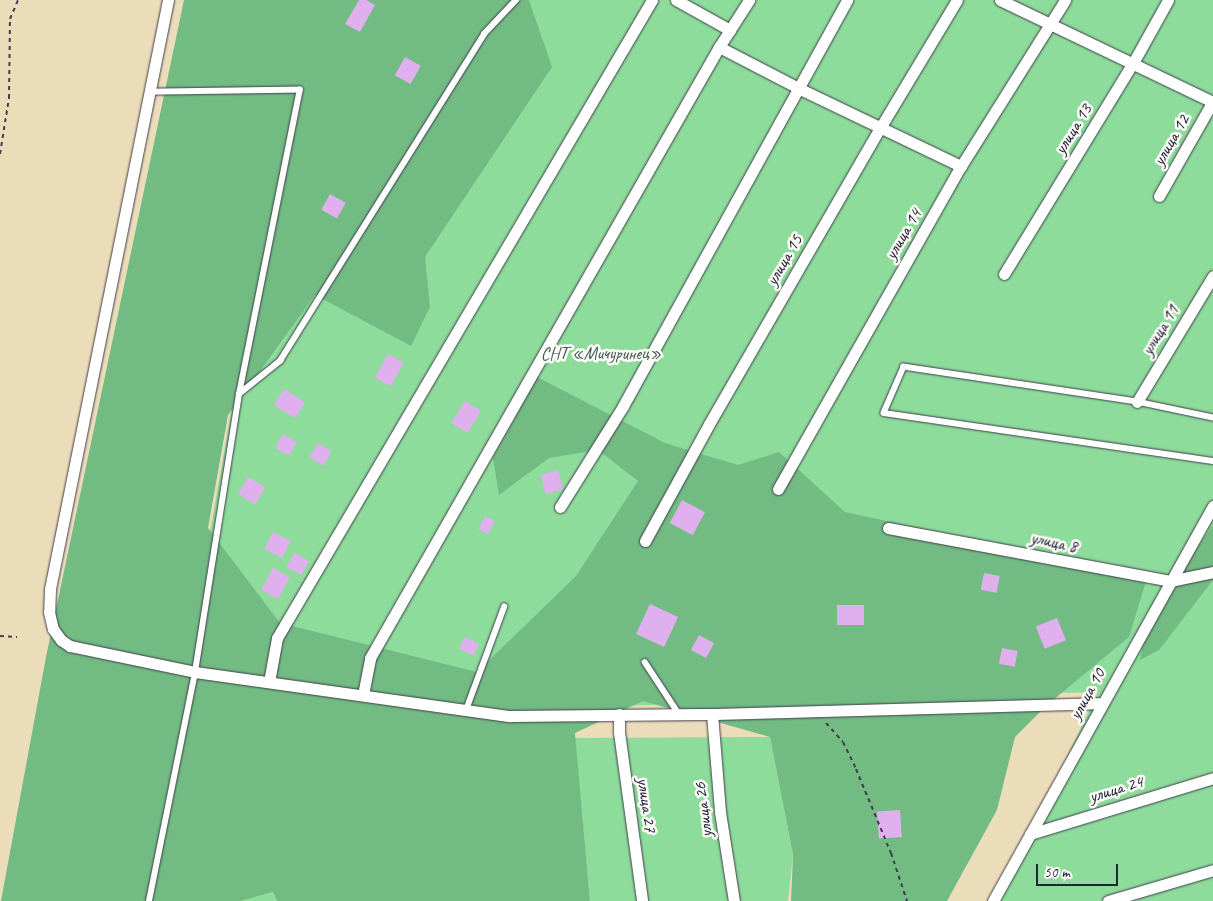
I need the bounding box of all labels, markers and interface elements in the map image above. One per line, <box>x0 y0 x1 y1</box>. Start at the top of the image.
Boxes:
street label: улица 13 <box>1049 100 1097 158</box>
street label: улица 12 <box>1148 111 1194 169</box>
street label: улица 14 <box>880 205 926 263</box>
street label: улица 15 <box>761 231 807 289</box>
street label: улица 11 <box>1137 301 1183 359</box>
park label: СНТ «Мичуринец» <box>541 342 661 364</box>
street label: улица 8 <box>1029 527 1079 557</box>
street label: улица 10 <box>1064 665 1110 723</box>
street label: улица 24 <box>1086 771 1146 807</box>
street label: улица 27 <box>632 776 662 834</box>
street label: улица 26 <box>689 781 717 839</box>
scale bar <box>1038 854 1120 886</box>
text: 50 m <box>1044 863 1070 882</box>

